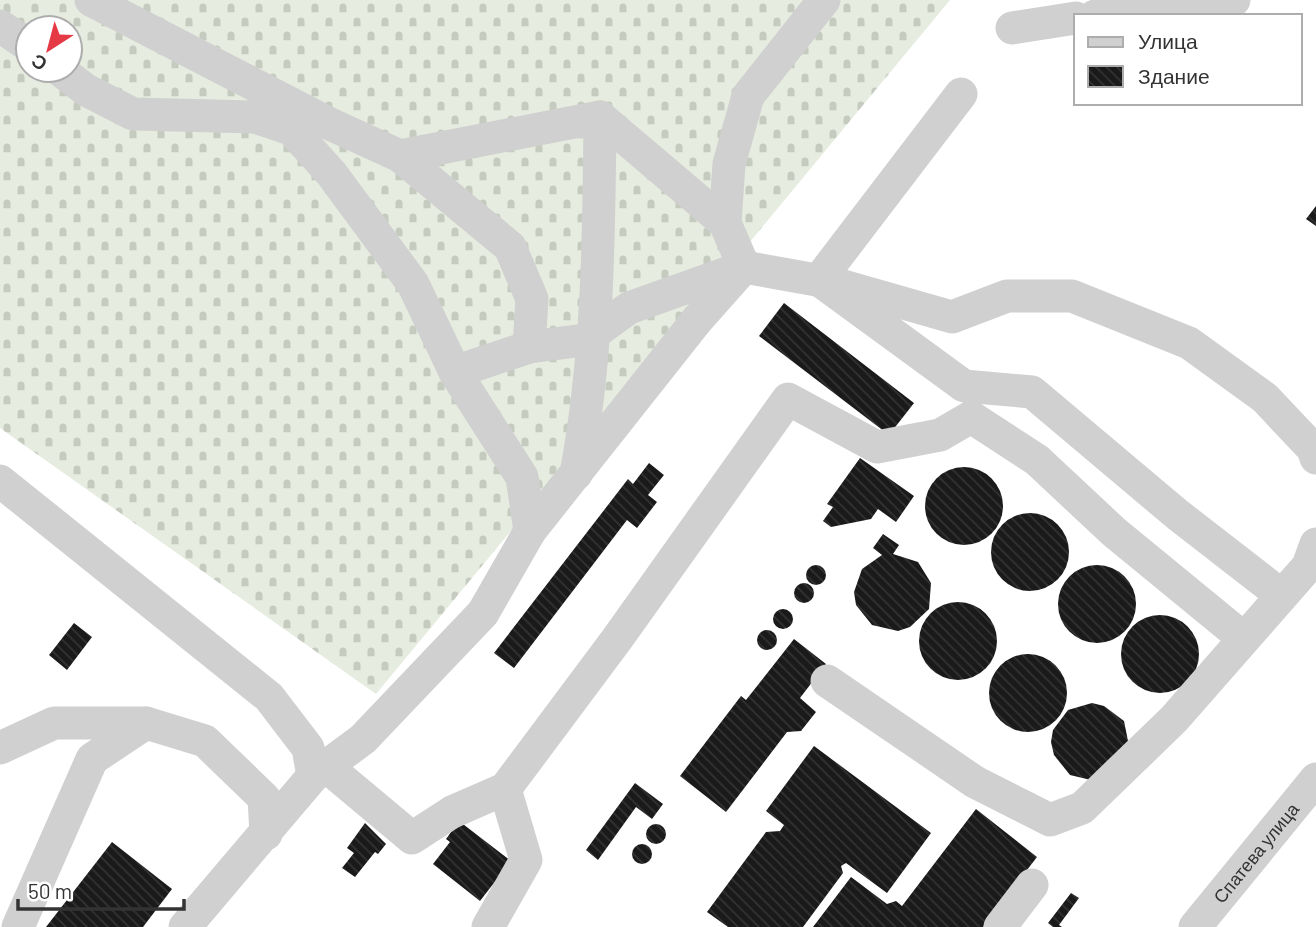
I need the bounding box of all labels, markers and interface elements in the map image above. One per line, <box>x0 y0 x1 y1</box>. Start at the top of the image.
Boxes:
north arrow <box>14 14 84 84</box>
legend <box>1074 14 1302 105</box>
text: Улица <box>1138 28 1198 53</box>
text: С <box>26 50 51 76</box>
text: Здание <box>1138 63 1210 88</box>
street label: Спатева улица <box>1208 797 1304 907</box>
scale bar <box>18 867 184 911</box>
text: 50 m <box>28 878 72 903</box>

